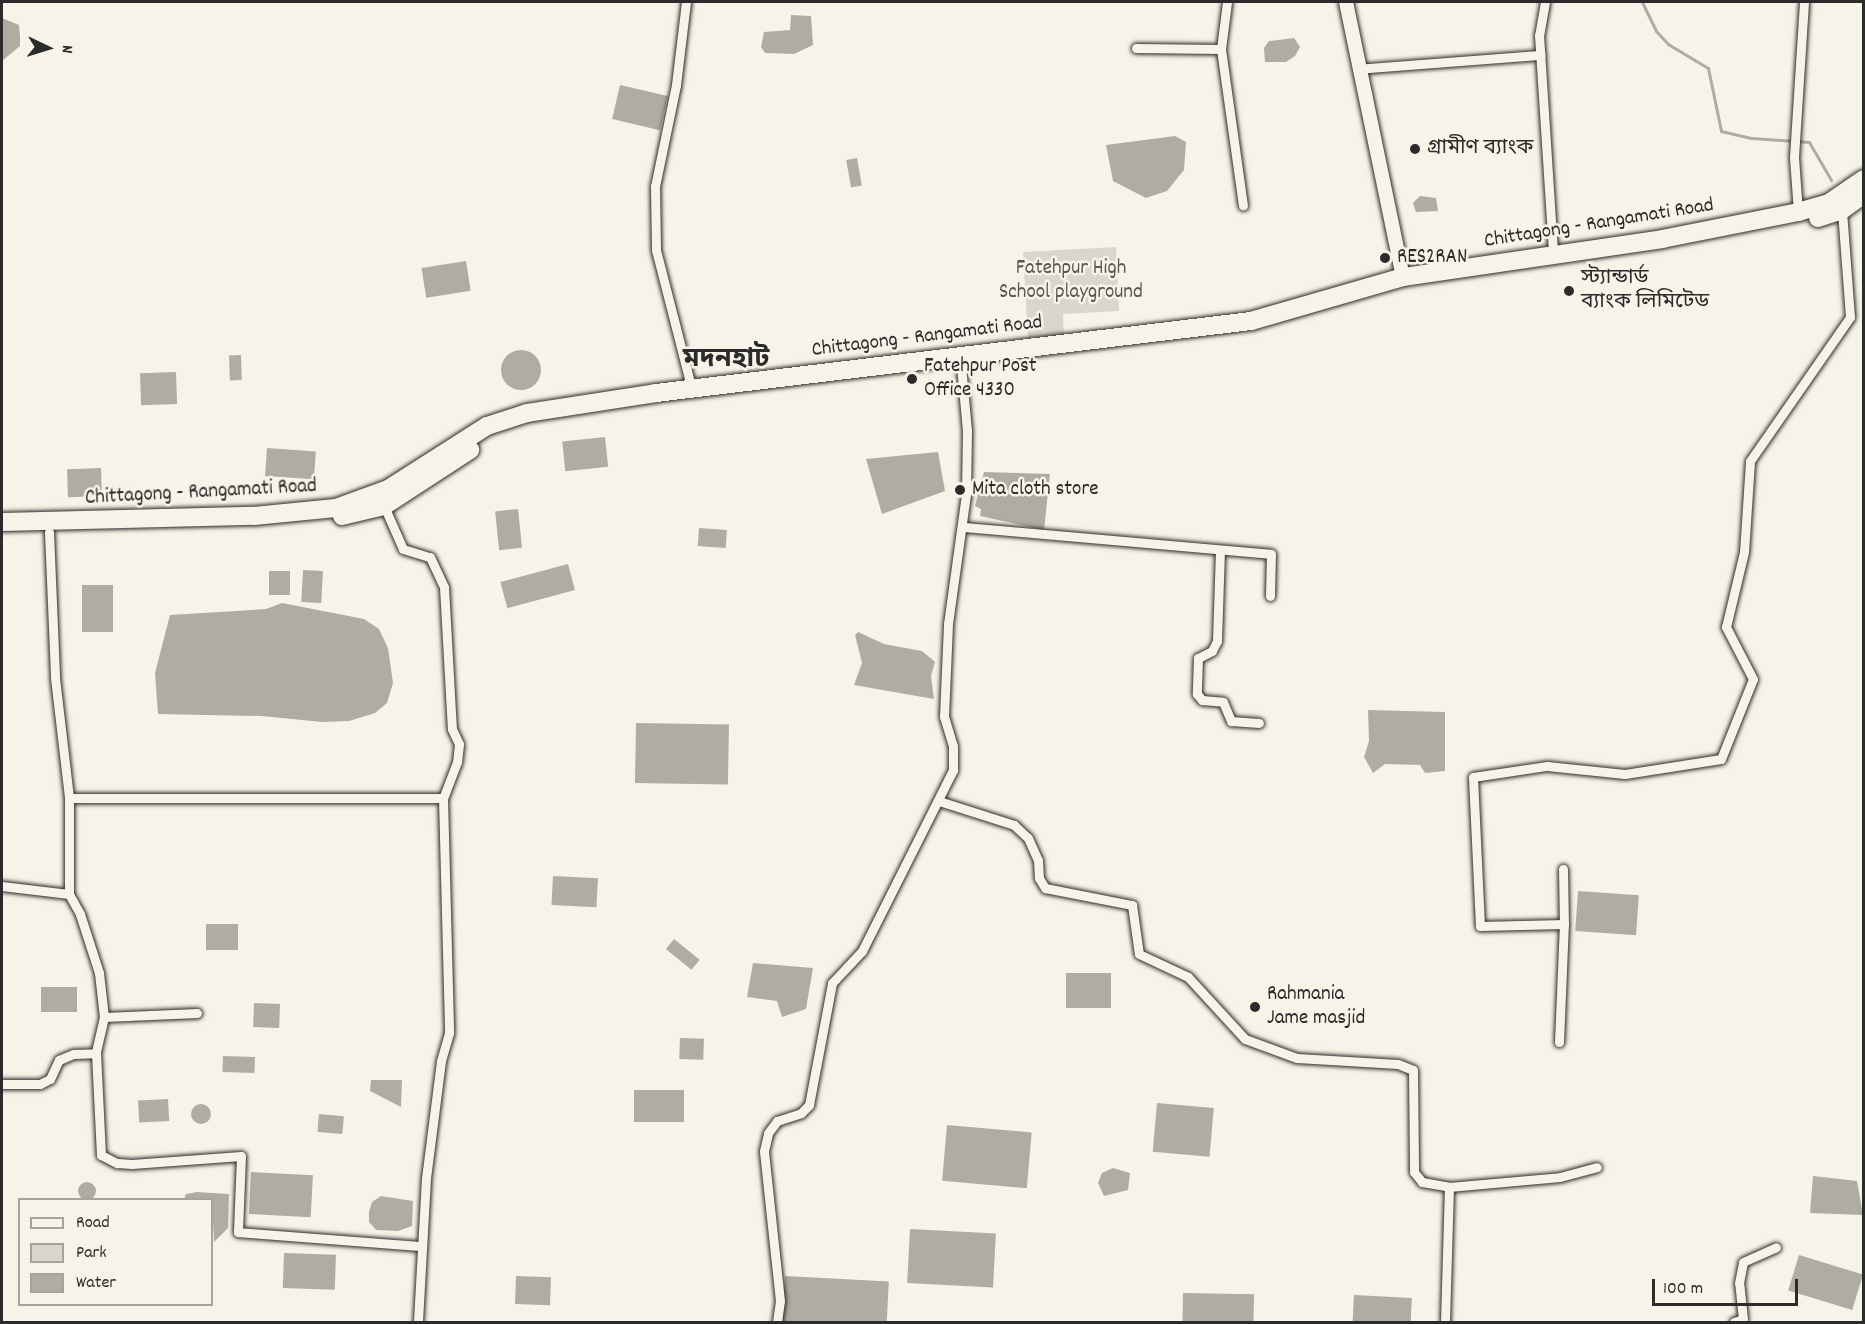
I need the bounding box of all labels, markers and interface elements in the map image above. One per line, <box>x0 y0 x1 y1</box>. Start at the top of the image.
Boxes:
north arrow <box>18 18 78 78</box>
text: N <box>55 45 78 54</box>
place label: গ্রামীণ ব্যাংক <box>1427 136 1533 162</box>
marker: গ্রামীণ ব্যাংক <box>1408 142 1422 156</box>
street label: Chittagong - Rangamati Road <box>1482 193 1716 255</box>
place label: RES2RAN <box>1397 245 1467 271</box>
marker: RES2RAN <box>1378 251 1392 265</box>
park label: Fatehpur High School playground <box>999 256 1143 306</box>
place label: স্ট্যান্ডার্ড ব্যাংক লিমিটেড <box>1581 266 1709 316</box>
marker: স্ট্যান্ডার্ড ব্যাংক লিমিটেড <box>1562 284 1576 298</box>
street label: Chittagong - Rangamati Road <box>810 310 1044 364</box>
district label: মদনহাট <box>683 345 769 377</box>
place label: Fatehpur Post Office 4330 <box>924 354 1037 404</box>
marker: Fatehpur Post Office 4330 <box>905 372 919 386</box>
street label: Chittagong - Rangamati Road <box>84 474 318 512</box>
place label: Mita cloth store <box>972 477 1098 503</box>
marker: Mita cloth store <box>953 483 967 497</box>
place label: Rahmania Jame masjid <box>1267 982 1365 1032</box>
marker: Rahmania Jame masjid <box>1248 1000 1262 1014</box>
legend <box>18 1198 213 1306</box>
text: Road <box>76 1211 110 1236</box>
text: Park <box>76 1241 107 1266</box>
scale bar <box>1655 1267 1800 1305</box>
text: Water <box>76 1271 116 1296</box>
text: 100 m <box>1663 1277 1703 1302</box>

